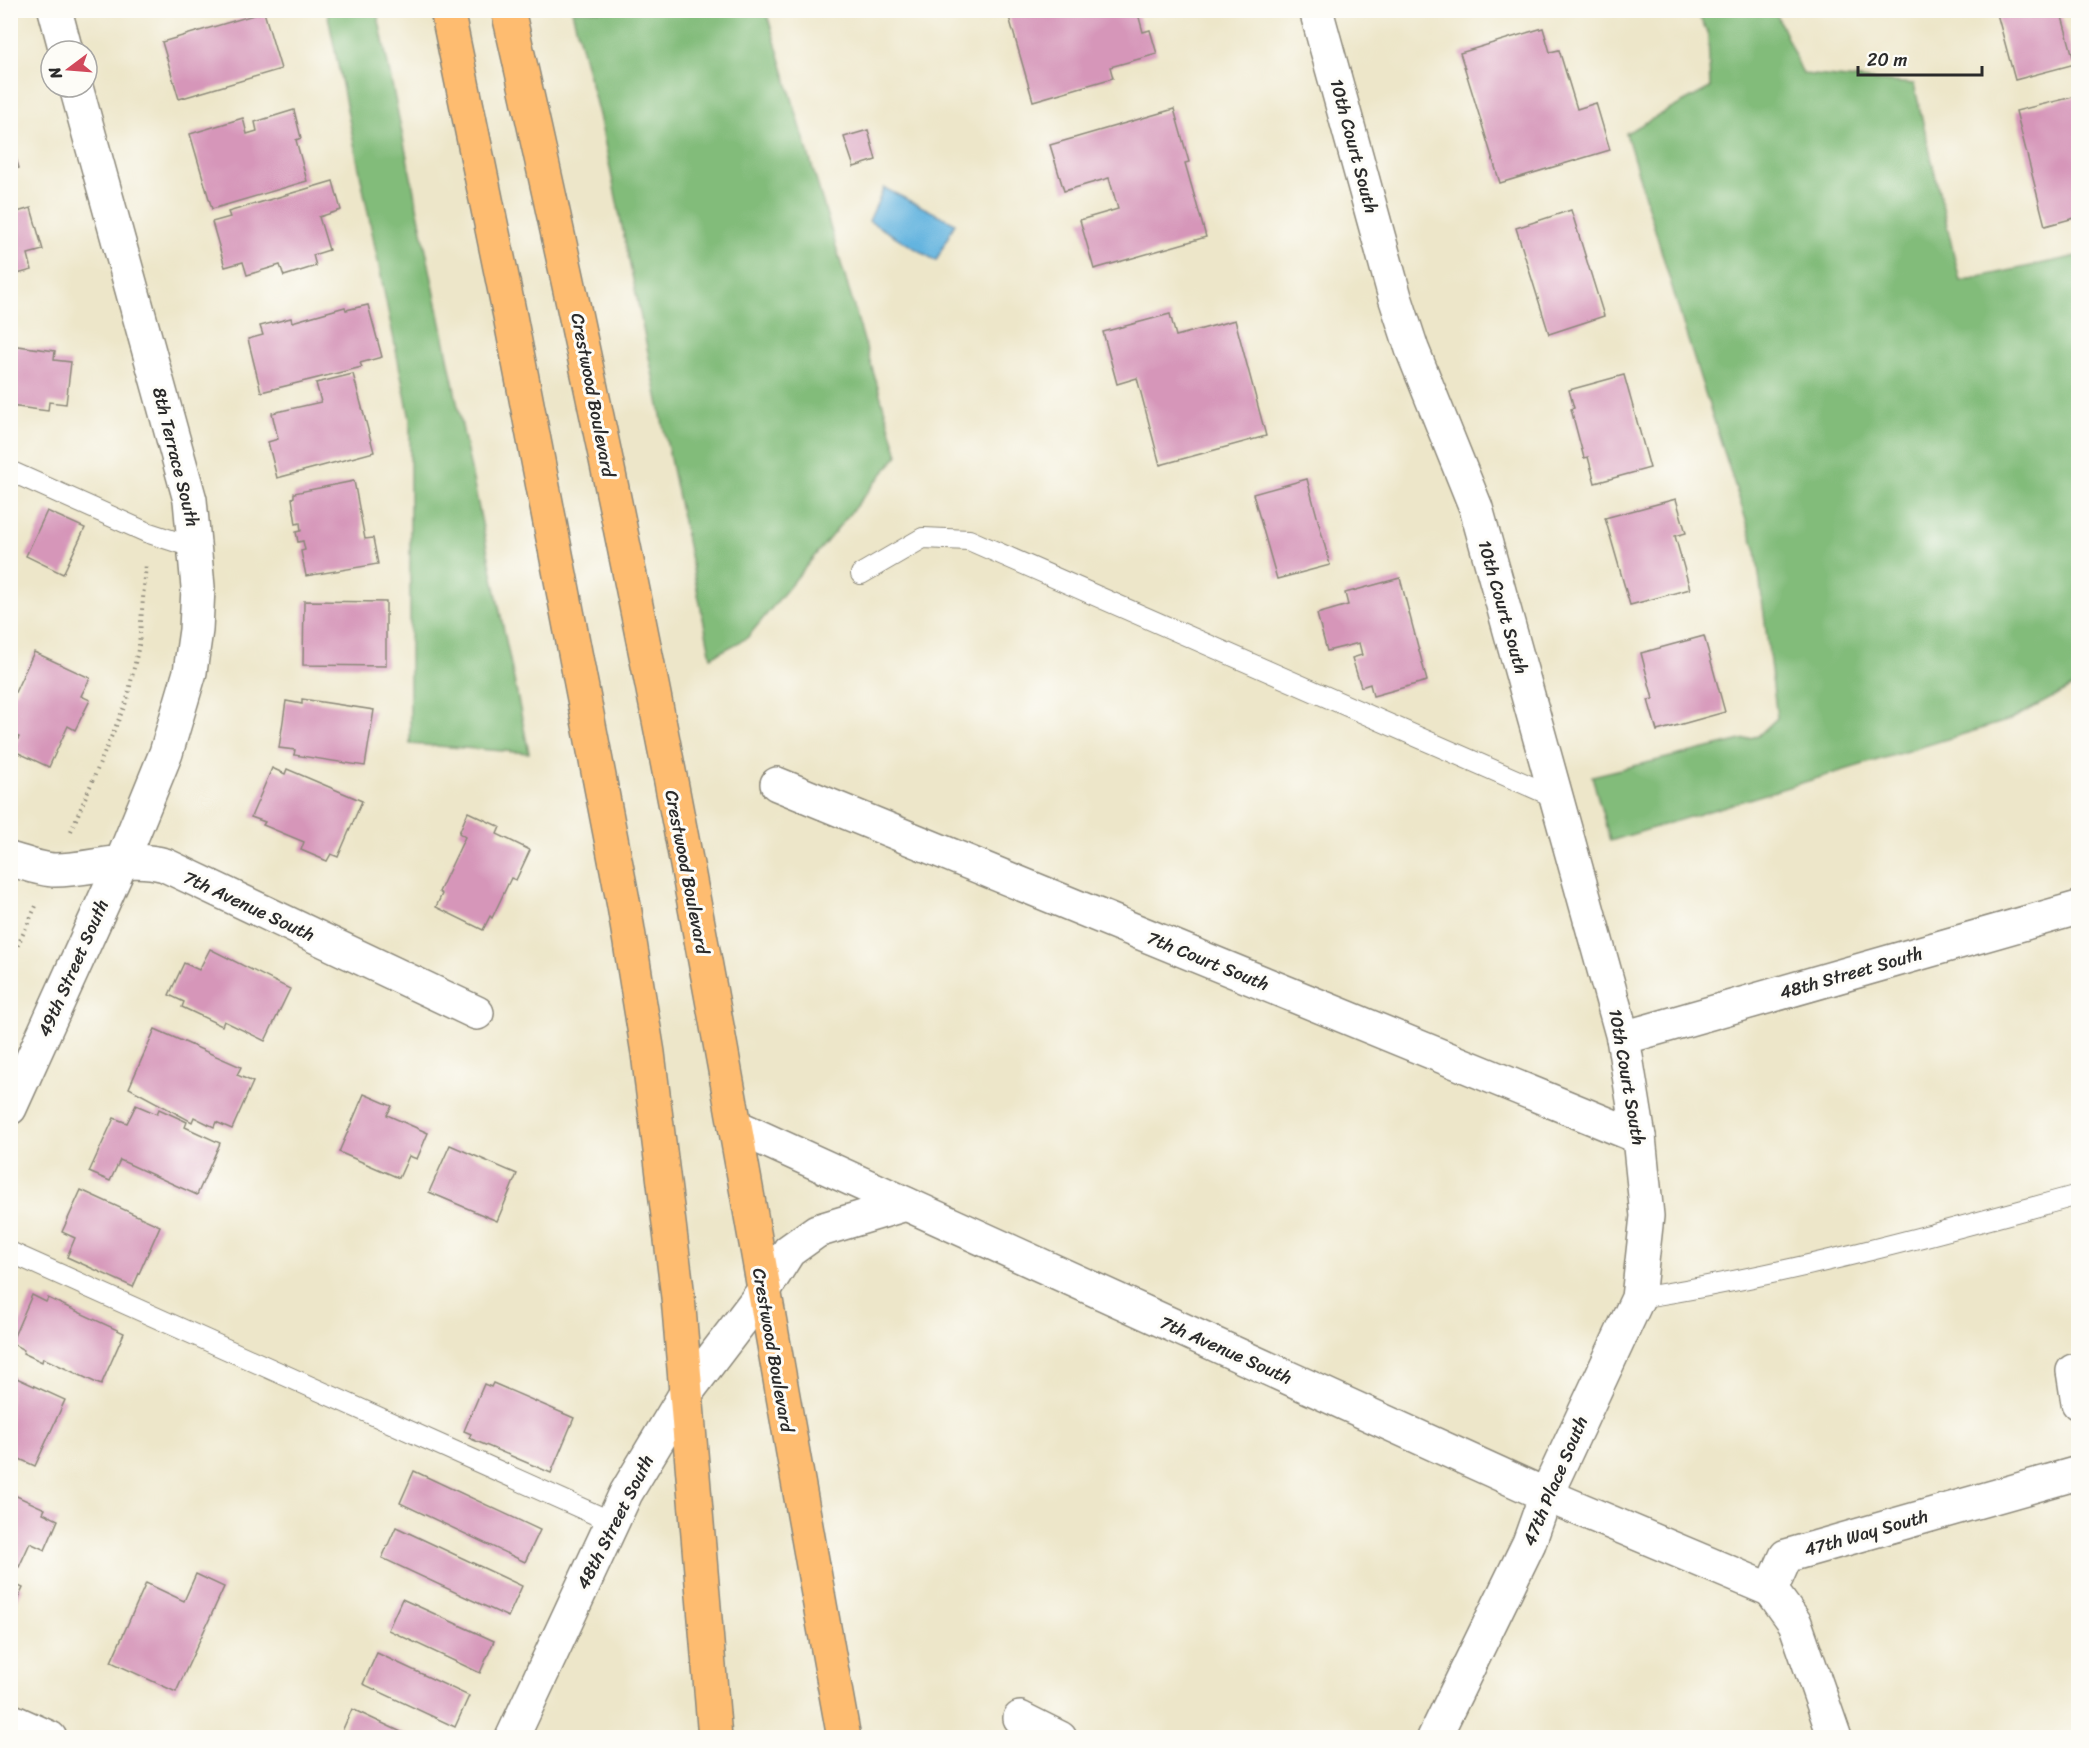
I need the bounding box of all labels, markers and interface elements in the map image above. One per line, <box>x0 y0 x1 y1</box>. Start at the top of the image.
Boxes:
north arrow <box>39 39 99 99</box>
scale bar <box>1858 39 1982 77</box>
text: 20 m <box>1867 44 1907 76</box>
text: N <box>39 63 71 83</box>
street label: 10th Court South <box>1321 75 1387 217</box>
street label: Crestwood Boulevard <box>561 310 625 481</box>
street label: 8th Terrace South <box>143 384 209 530</box>
street label: 10th Court South <box>1469 536 1537 678</box>
street label: Crestwood Boulevard <box>655 787 719 958</box>
street label: 7th Avenue South <box>178 862 320 950</box>
street label: 49th Street South <box>28 894 118 1042</box>
street label: 7th Court South <box>1142 922 1274 1000</box>
street label: 48th Street South <box>1776 937 1926 1009</box>
street label: 10th Court South <box>1599 1006 1655 1148</box>
street label: Crestwood Boulevard <box>743 1265 803 1436</box>
street label: 7th Avenue South <box>1155 1307 1297 1393</box>
street label: 47th Place South <box>1513 1411 1597 1551</box>
street label: 48th Street South <box>567 1449 663 1595</box>
street label: 47th Way South <box>1800 1500 1932 1566</box>

